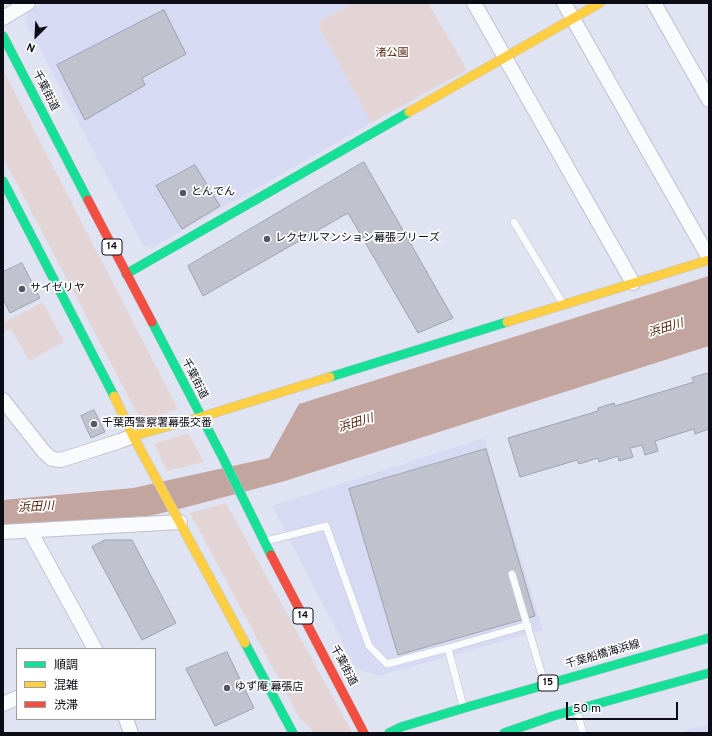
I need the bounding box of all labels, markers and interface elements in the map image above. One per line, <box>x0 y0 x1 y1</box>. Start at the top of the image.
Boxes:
north arrow <box>16 16 56 56</box>
text: N <box>25 39 38 55</box>
park label: 渚公園 <box>376 47 408 61</box>
street label: 千葉街道 <box>29 68 61 114</box>
place label: とんでん <box>191 186 235 200</box>
marker: とんでん <box>178 188 188 198</box>
place label: レクセルマンション幕張ブリーズ <box>275 232 440 246</box>
marker: レクセルマンション幕張ブリーズ <box>262 234 272 244</box>
road number: 14 <box>102 239 122 255</box>
place label: サイゼリヤ <box>30 282 85 296</box>
marker: サイゼリヤ <box>17 284 27 294</box>
water label: 浜田川 <box>647 317 685 341</box>
street label: 千葉街道 <box>178 356 210 402</box>
water label: 浜田川 <box>337 412 375 436</box>
place label: 千葉西警察署幕張交番 <box>102 417 212 431</box>
marker: 千葉西警察署幕張交番 <box>89 419 99 429</box>
water label: 浜田川 <box>18 500 54 516</box>
road number: 14 <box>293 608 313 624</box>
street label: 千葉船橋海浜線 <box>564 638 642 672</box>
street label: 千葉街道 <box>327 643 359 689</box>
legend <box>16 648 156 720</box>
text: 順調 <box>54 658 78 674</box>
road number: 15 <box>538 675 558 691</box>
text: 混雑 <box>54 678 78 694</box>
place label: ゆず庵 幕張店 <box>235 681 304 695</box>
marker: ゆず庵 幕張店 <box>222 683 232 693</box>
scale bar <box>568 694 680 720</box>
text: 渋滞 <box>54 698 78 714</box>
text: 50 m <box>573 701 601 717</box>

